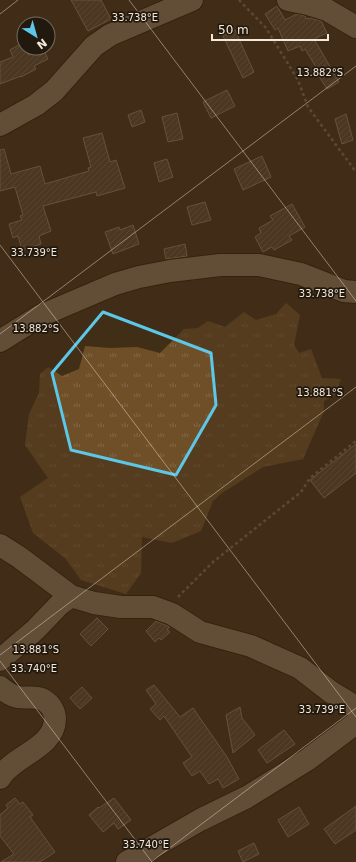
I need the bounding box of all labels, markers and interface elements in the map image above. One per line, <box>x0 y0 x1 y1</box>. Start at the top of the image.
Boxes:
text: 33.738°E <box>112 12 158 23</box>
north arrow <box>16 16 56 56</box>
scale bar <box>212 16 328 42</box>
text: 50 m <box>218 23 249 37</box>
text: N <box>34 36 49 52</box>
text: 13.882°S <box>297 67 343 78</box>
text: 33.739°E <box>11 247 57 258</box>
text: 33.738°E <box>299 288 345 299</box>
text: 13.882°S <box>13 323 59 334</box>
text: 13.881°S <box>297 387 343 398</box>
text: 13.881°S <box>13 644 59 655</box>
text: 33.740°E <box>11 663 57 674</box>
text: 33.739°E <box>299 704 345 715</box>
text: 33.740°E <box>123 839 169 850</box>

